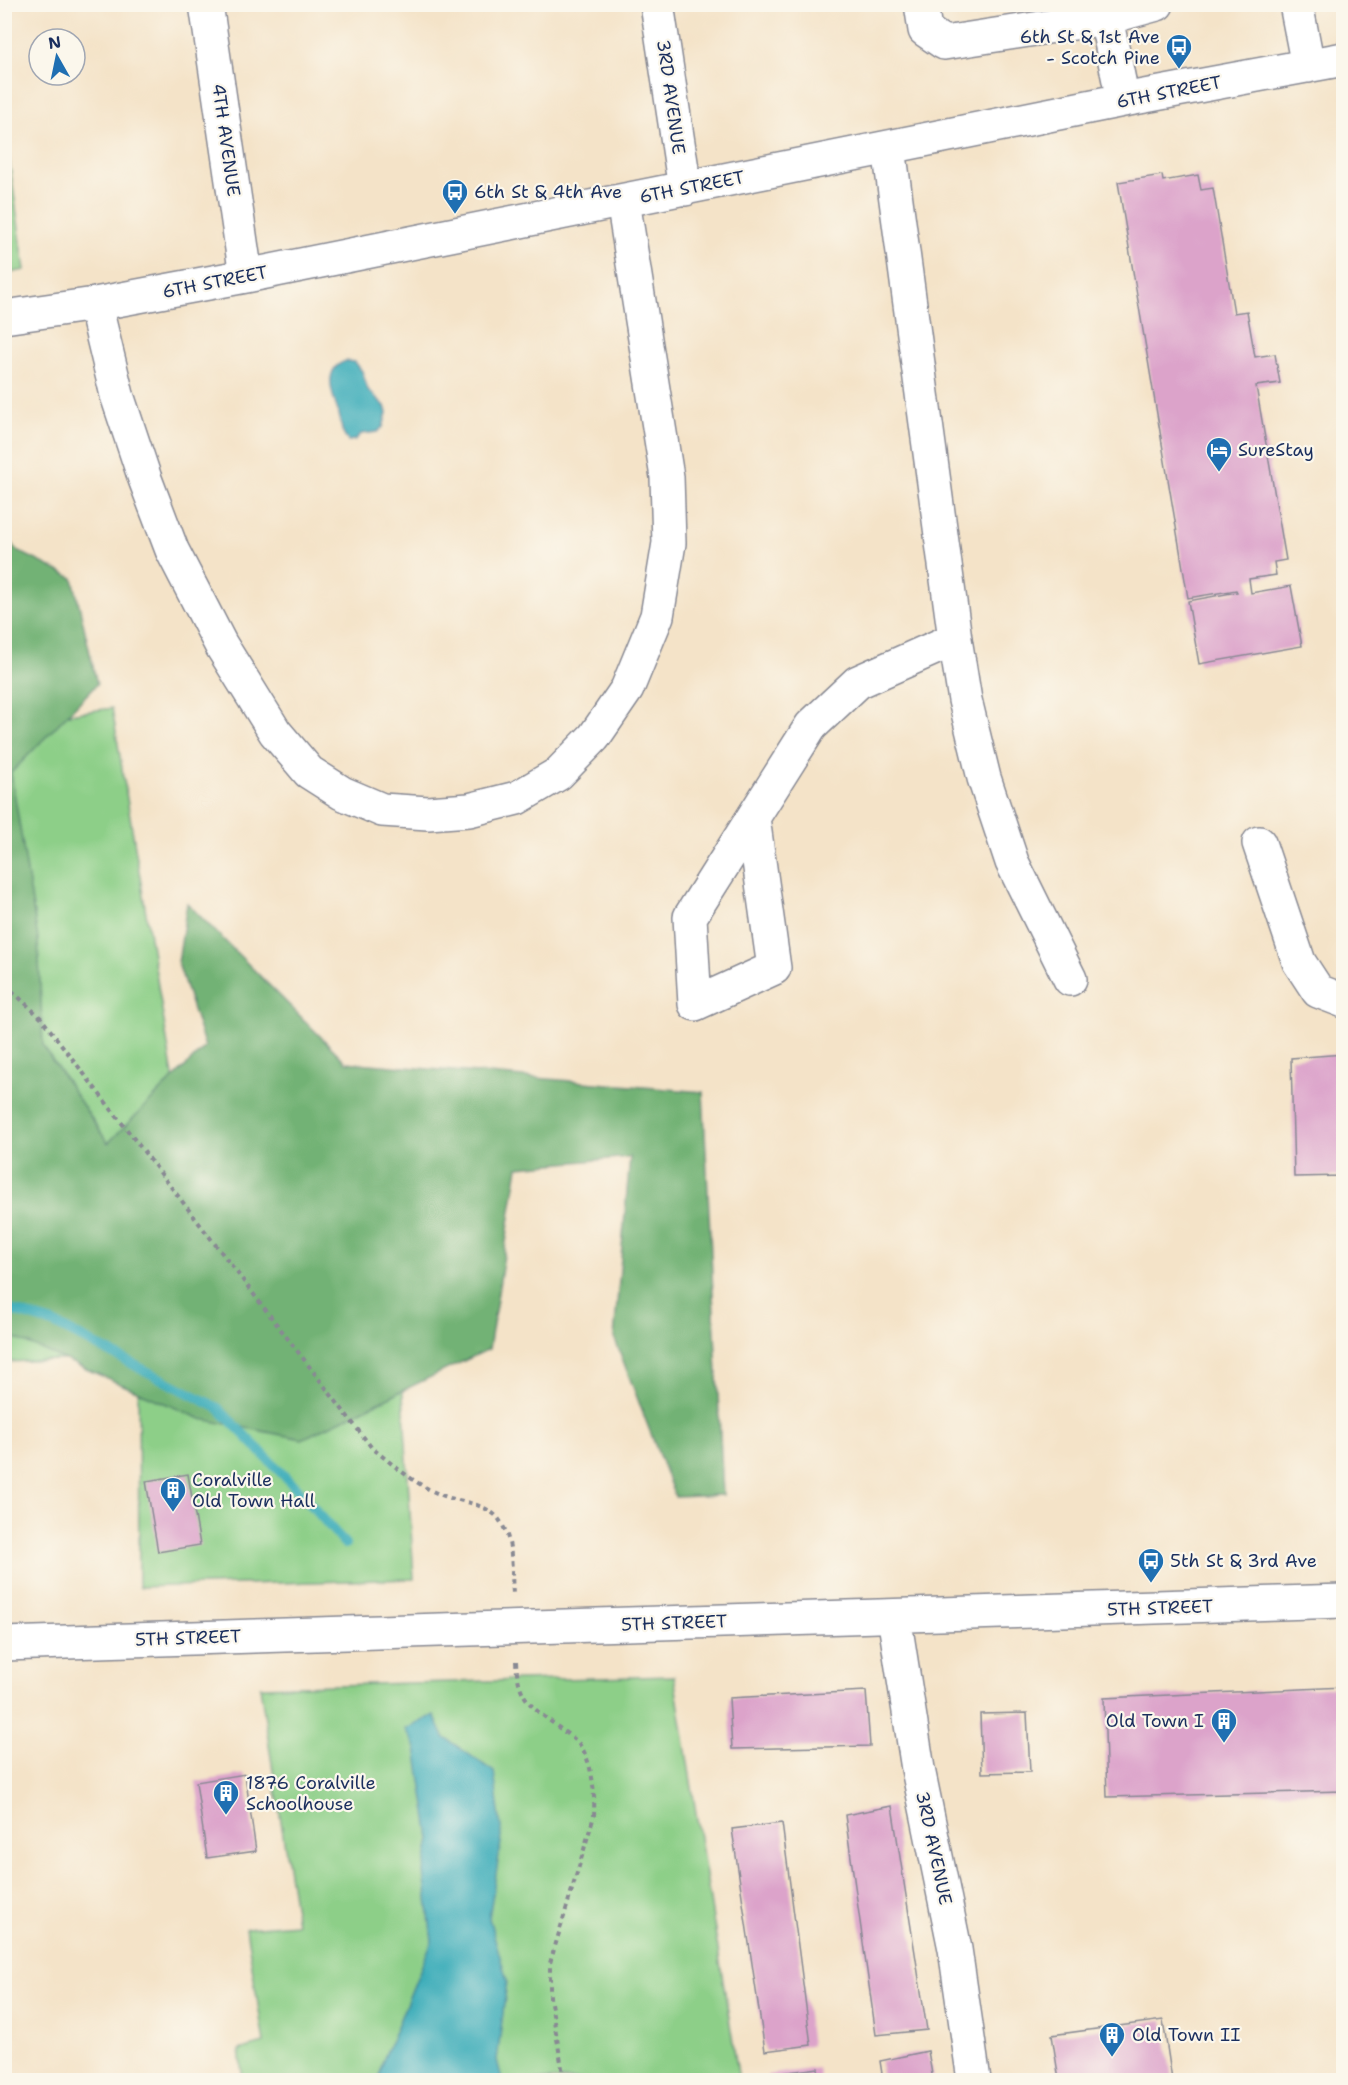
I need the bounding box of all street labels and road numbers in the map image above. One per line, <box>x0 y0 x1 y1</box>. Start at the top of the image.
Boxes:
street label: 3RD AVENUE <box>651 38 691 156</box>
street label: 6TH STREET <box>1114 70 1224 114</box>
street label: 4TH AVENUE <box>206 82 246 198</box>
street label: 6TH STREET <box>637 165 747 209</box>
street label: 6TH STREET <box>160 260 270 304</box>
street label: 5TH STREET <box>1107 1594 1213 1622</box>
street label: 5TH STREET <box>621 1609 727 1637</box>
street label: 5TH STREET <box>135 1624 241 1652</box>
street label: 3RD AVENUE <box>910 1789 958 1907</box>

